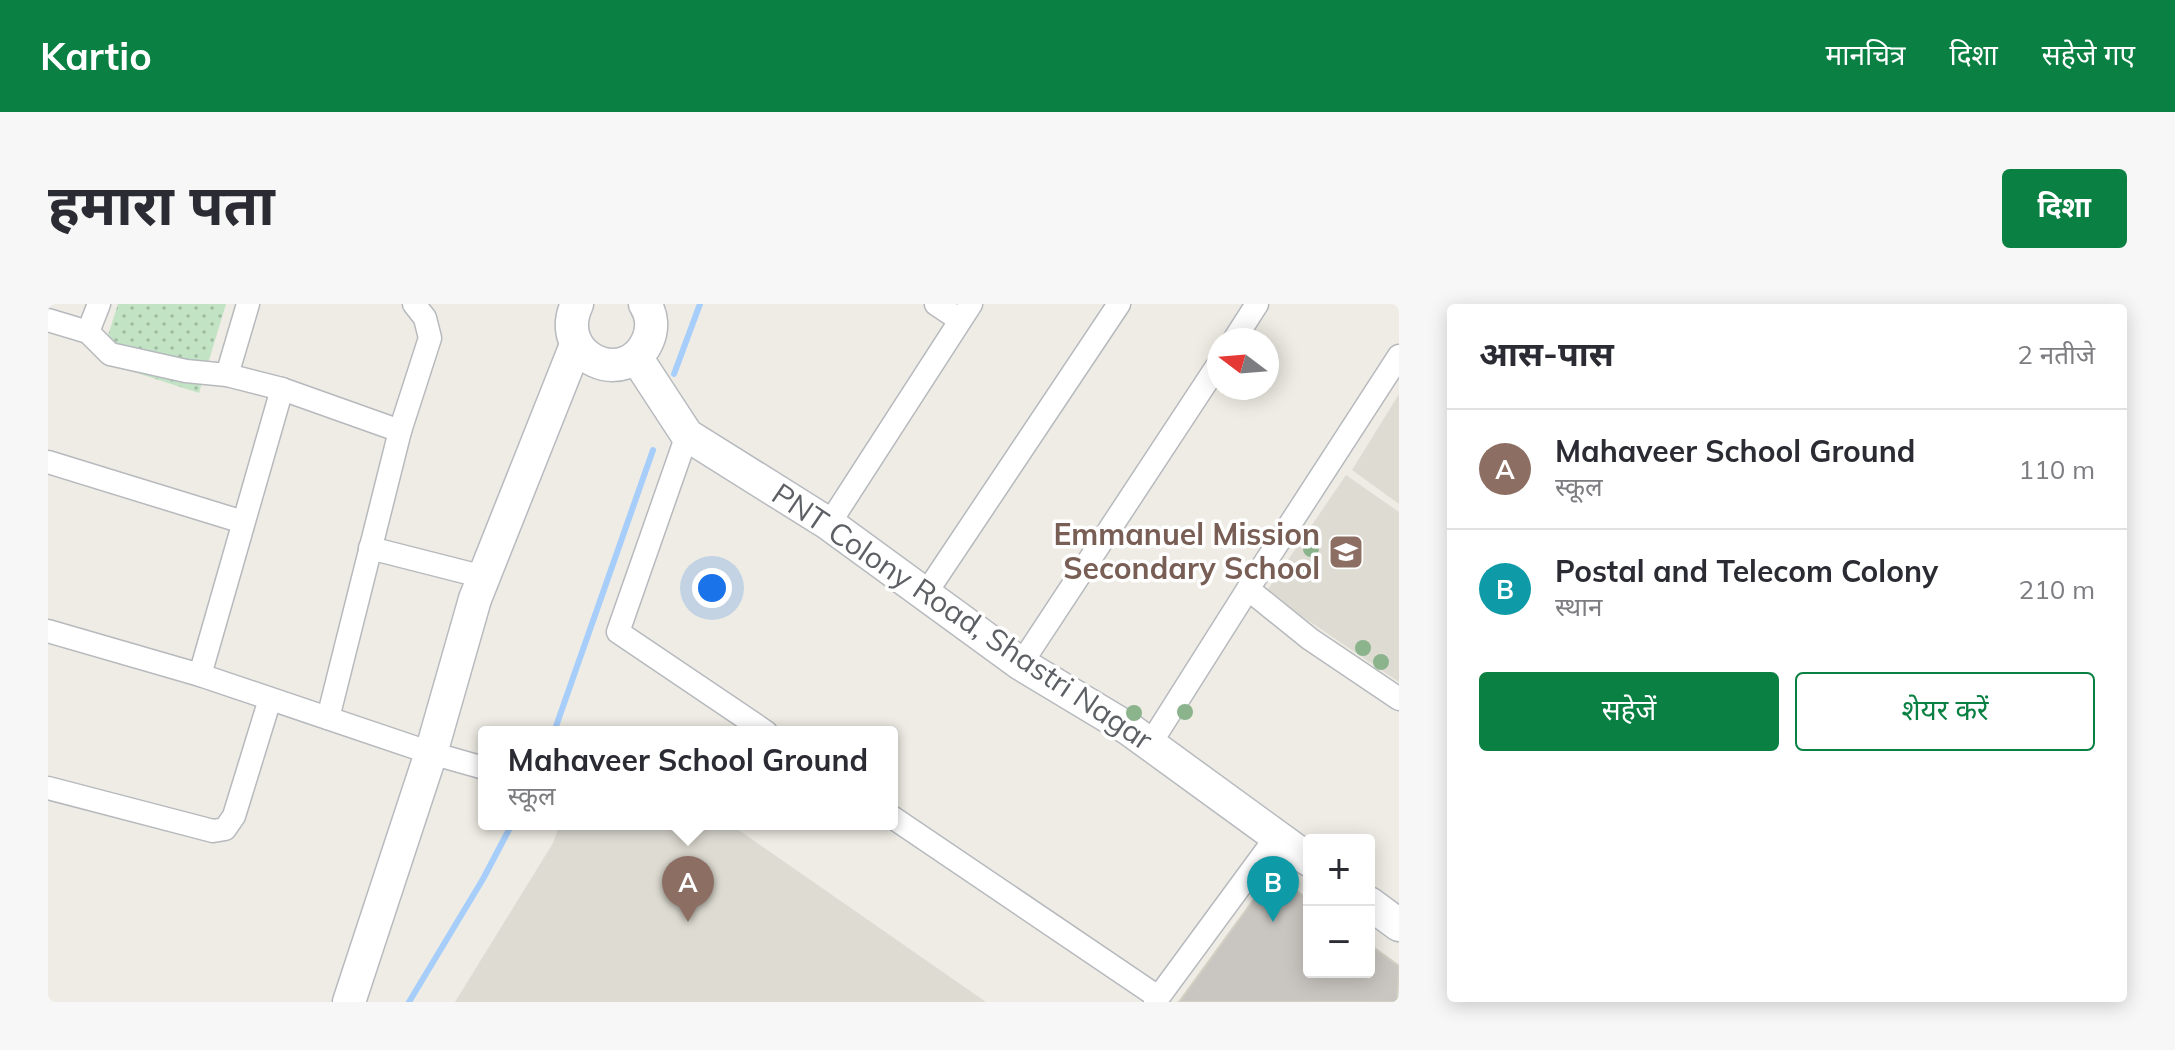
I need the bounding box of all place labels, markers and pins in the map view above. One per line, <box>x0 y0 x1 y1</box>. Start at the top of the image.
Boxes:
place label: Emmanuel Mission Secondary School <box>1053 515 1320 587</box>
school or university icon: Emmanuel Mission Secondary School <box>1327 533 1365 571</box>
pin: A <box>662 856 714 922</box>
pin: B <box>1247 856 1299 922</box>

